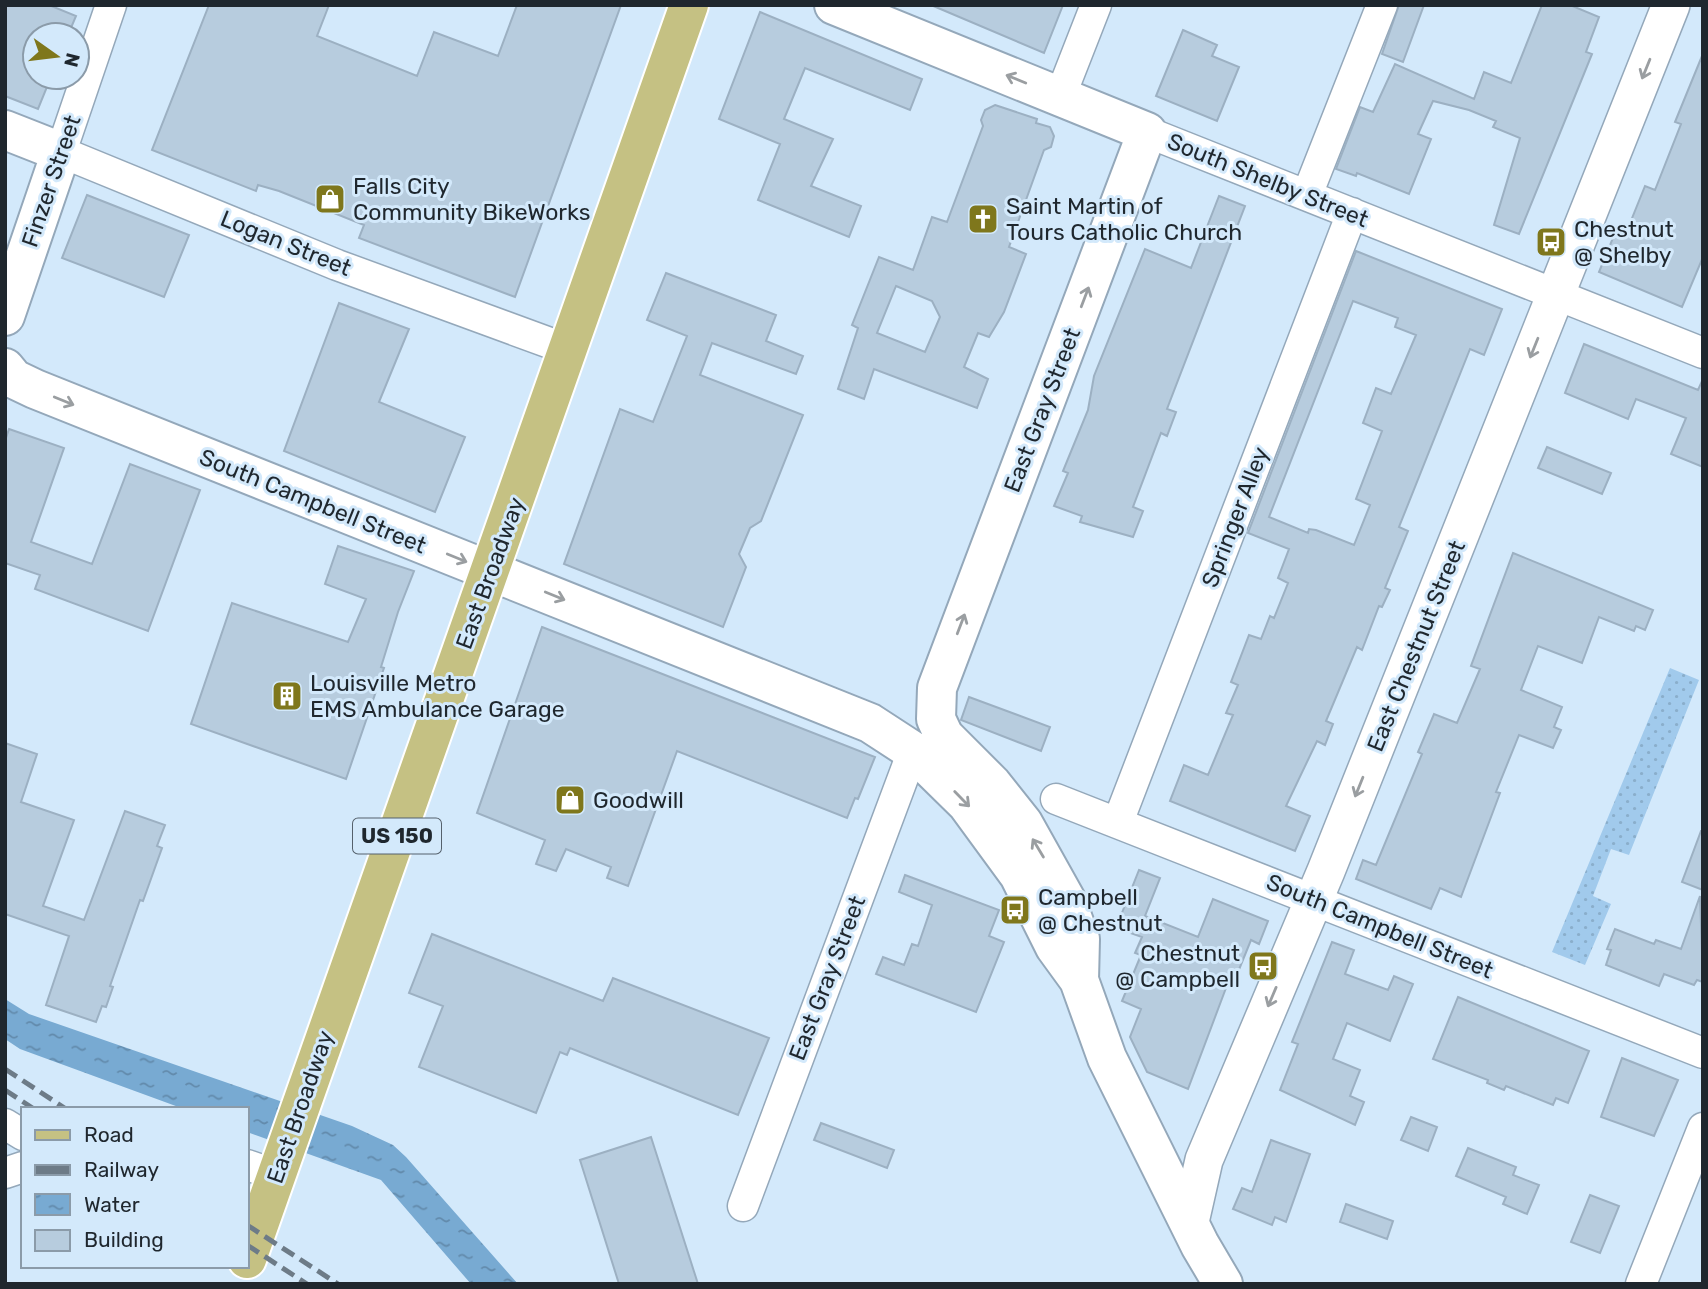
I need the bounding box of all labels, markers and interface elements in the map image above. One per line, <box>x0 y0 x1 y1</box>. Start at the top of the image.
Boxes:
north arrow <box>21 21 91 91</box>
text: N <box>59 51 85 69</box>
one-way arrow <box>1638 57 1651 79</box>
one-way arrow <box>1005 71 1027 84</box>
street label: Finzer Street <box>15 111 87 251</box>
street label: South Shelby Street <box>1163 127 1373 233</box>
place label: Falls City Community BikeWorks <box>353 172 590 226</box>
shop icon: Falls City Community BikeWorks <box>313 182 347 216</box>
place label: Saint Martin of Tours Catholic Church <box>1006 192 1242 246</box>
church icon: Saint Martin of Tours Catholic Church <box>966 202 1000 236</box>
street label: Logan Street <box>217 204 355 282</box>
place label: Chestnut @ Shelby <box>1574 215 1674 269</box>
bus stop icon: Chestnut @ Shelby <box>1534 225 1568 259</box>
one-way arrow <box>1080 286 1092 308</box>
street label: East Gray Street <box>998 324 1086 496</box>
one-way arrow <box>1526 337 1539 358</box>
one-way arrow <box>52 395 74 408</box>
street label: South Campbell Street <box>196 443 430 559</box>
street label: Springer Alley <box>1195 443 1275 591</box>
street label: East Broadway <box>450 493 531 653</box>
street label: East Chestnut Street <box>1361 537 1471 755</box>
one-way arrow <box>446 552 467 565</box>
one-way arrow <box>543 591 565 604</box>
one-way arrow <box>956 614 969 636</box>
place label: Louisville Metro EMS Ambulance Garage <box>310 669 565 723</box>
building icon: Louisville Metro EMS Ambulance Garage <box>270 679 304 713</box>
one-way arrow <box>1352 776 1365 798</box>
shop icon: Goodwill <box>553 783 587 817</box>
place label: Goodwill <box>593 786 684 814</box>
one-way arrow <box>953 790 970 807</box>
road number: US 150 <box>353 818 441 854</box>
one-way arrow <box>1031 839 1045 859</box>
street label: South Campbell Street <box>1263 868 1497 984</box>
place label: Campbell @ Chestnut <box>1038 883 1162 937</box>
street label: East Gray Street <box>783 892 871 1064</box>
bus stop icon: Campbell @ Chestnut <box>998 893 1032 927</box>
place label: Chestnut @ Campbell <box>1115 939 1240 993</box>
bus stop icon: Chestnut @ Campbell <box>1246 949 1280 983</box>
one-way arrow <box>1265 986 1278 1008</box>
street label: East Broadway <box>261 1027 339 1187</box>
legend <box>21 1107 248 1268</box>
text: Road <box>84 1122 134 1147</box>
text: Railway <box>84 1157 159 1182</box>
text: Water <box>84 1192 140 1217</box>
text: Building <box>84 1227 164 1252</box>

